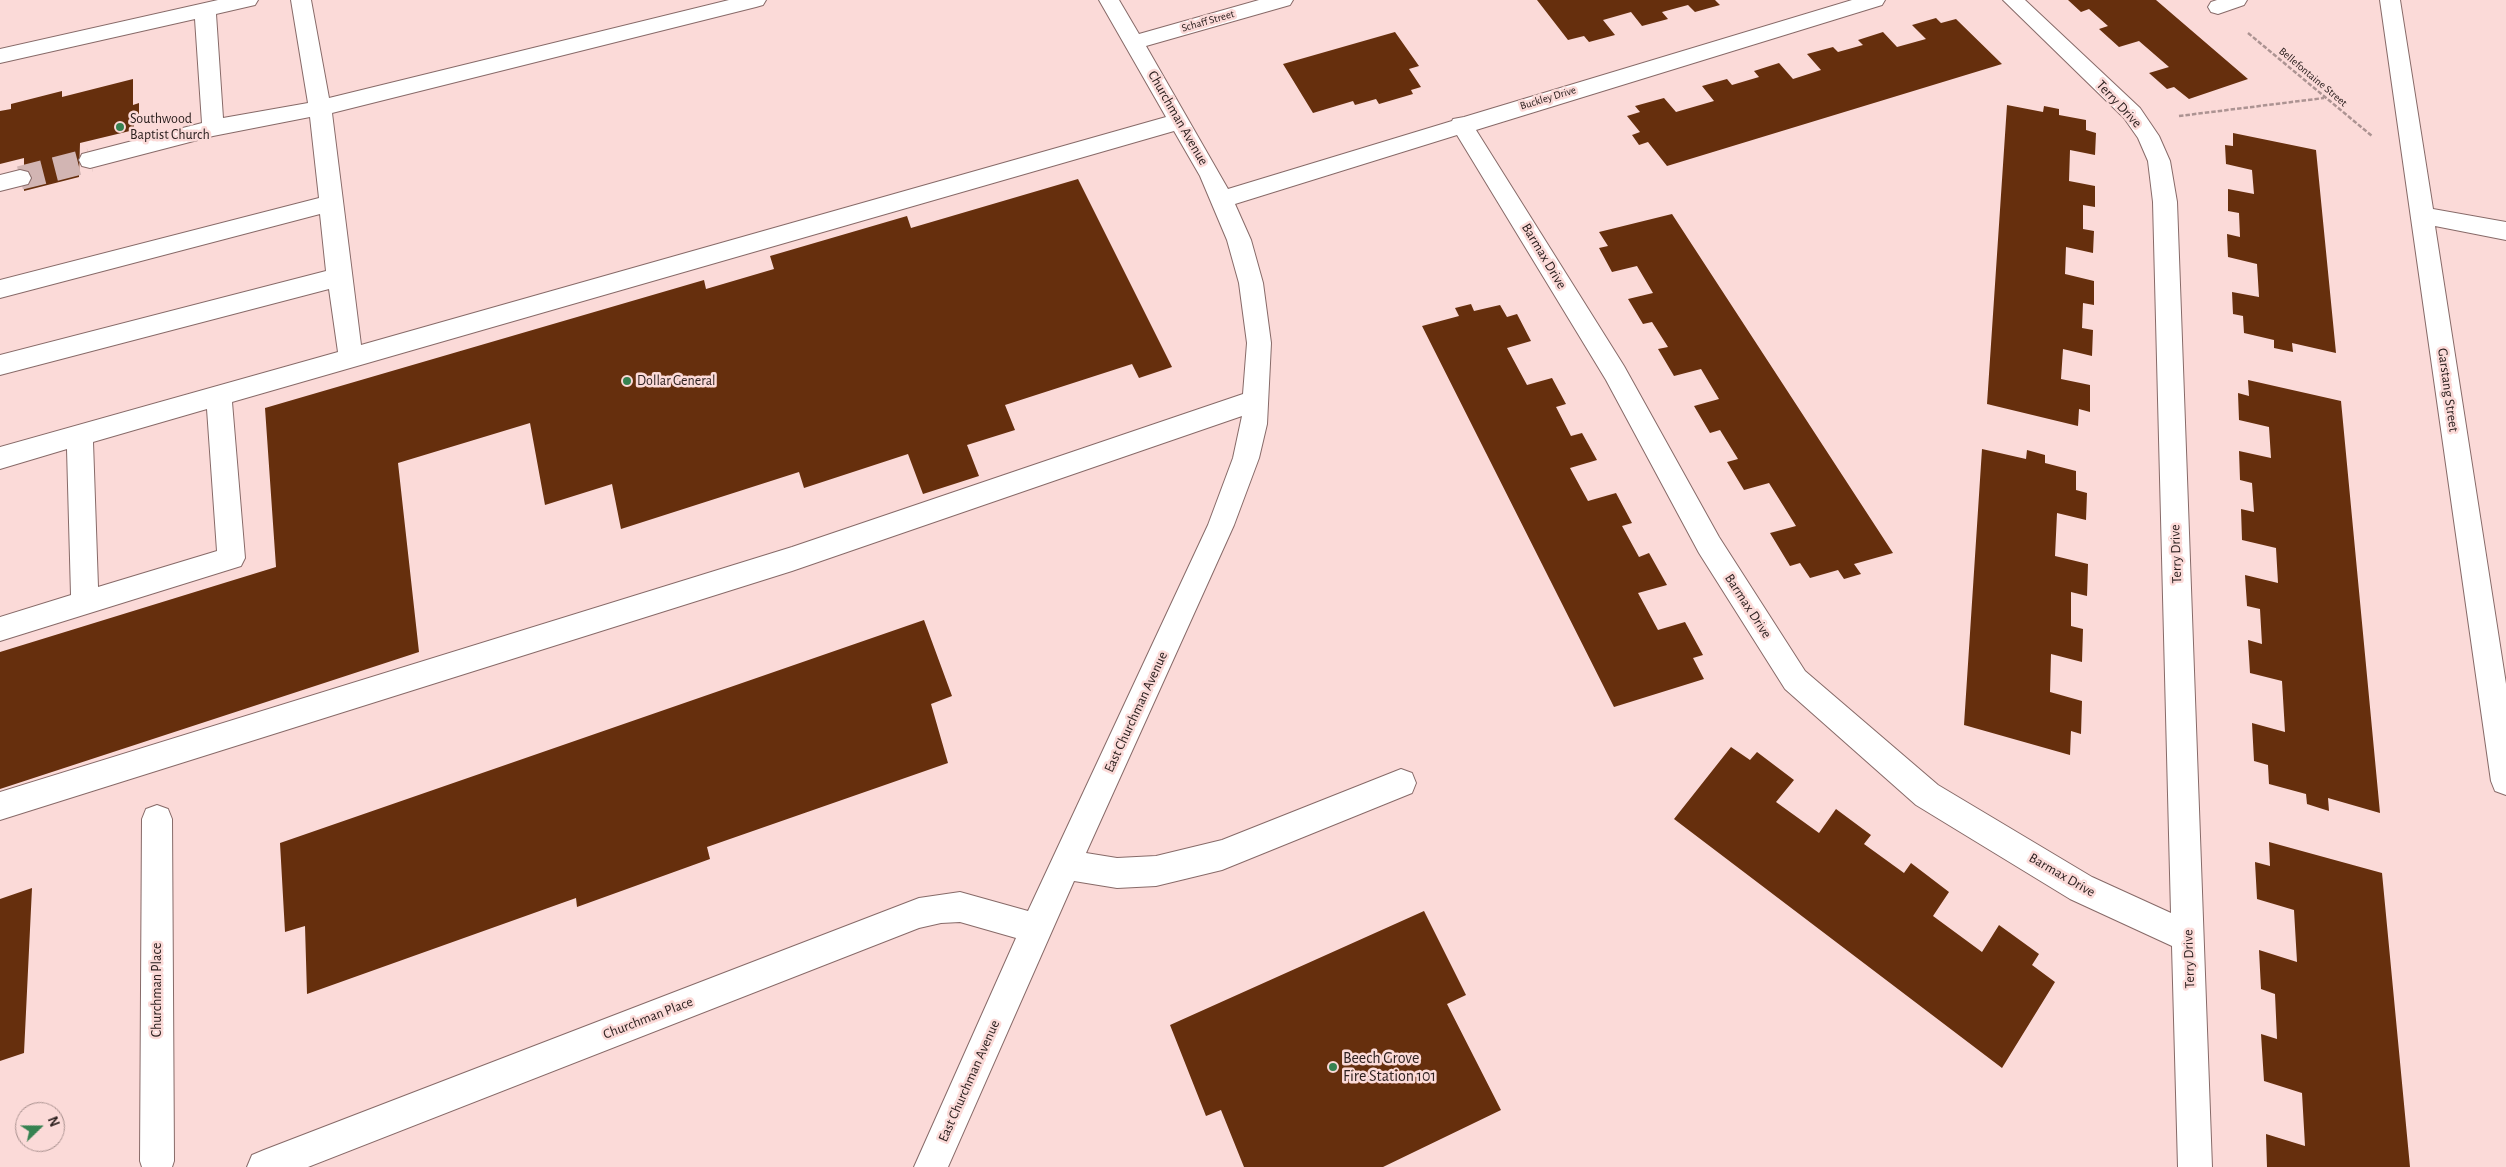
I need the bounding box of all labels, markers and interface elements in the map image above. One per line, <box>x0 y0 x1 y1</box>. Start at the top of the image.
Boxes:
street label: Schaff Street <box>1180 7 1236 35</box>
street label: Bellefontaine Street <box>2276 45 2350 109</box>
street label: Churchman Avenue <box>1144 68 1212 168</box>
street label: Terry Drive <box>2093 77 2145 131</box>
street label: Buckley Drive <box>1518 83 1578 113</box>
place label: Southwood Baptist Church <box>130 111 210 144</box>
marker: Southwood Baptist Church <box>114 121 126 133</box>
street label: Barmax Drive <box>1518 220 1570 292</box>
street label: Garstang Street <box>2434 347 2462 433</box>
place label: Dollar General <box>637 373 716 389</box>
marker: Dollar General <box>621 375 633 387</box>
street label: Terry Drive <box>2167 524 2185 584</box>
street label: Barmax Drive <box>1721 571 1775 641</box>
street label: East Churchman Avenue <box>1101 649 1171 775</box>
street label: Barmax Drive <box>2026 849 2098 901</box>
street label: Terry Drive <box>2180 929 2198 989</box>
street label: Churchman Place <box>149 943 165 1037</box>
street label: Churchman Place <box>601 993 695 1043</box>
street label: East Churchman Avenue <box>935 1018 1003 1144</box>
place label: Beech Grove Fire Station 101 <box>1343 1048 1436 1086</box>
marker: Beech Grove Fire Station 101 <box>1327 1061 1339 1073</box>
north arrow <box>15 1102 65 1152</box>
text: N <box>45 1115 61 1129</box>

